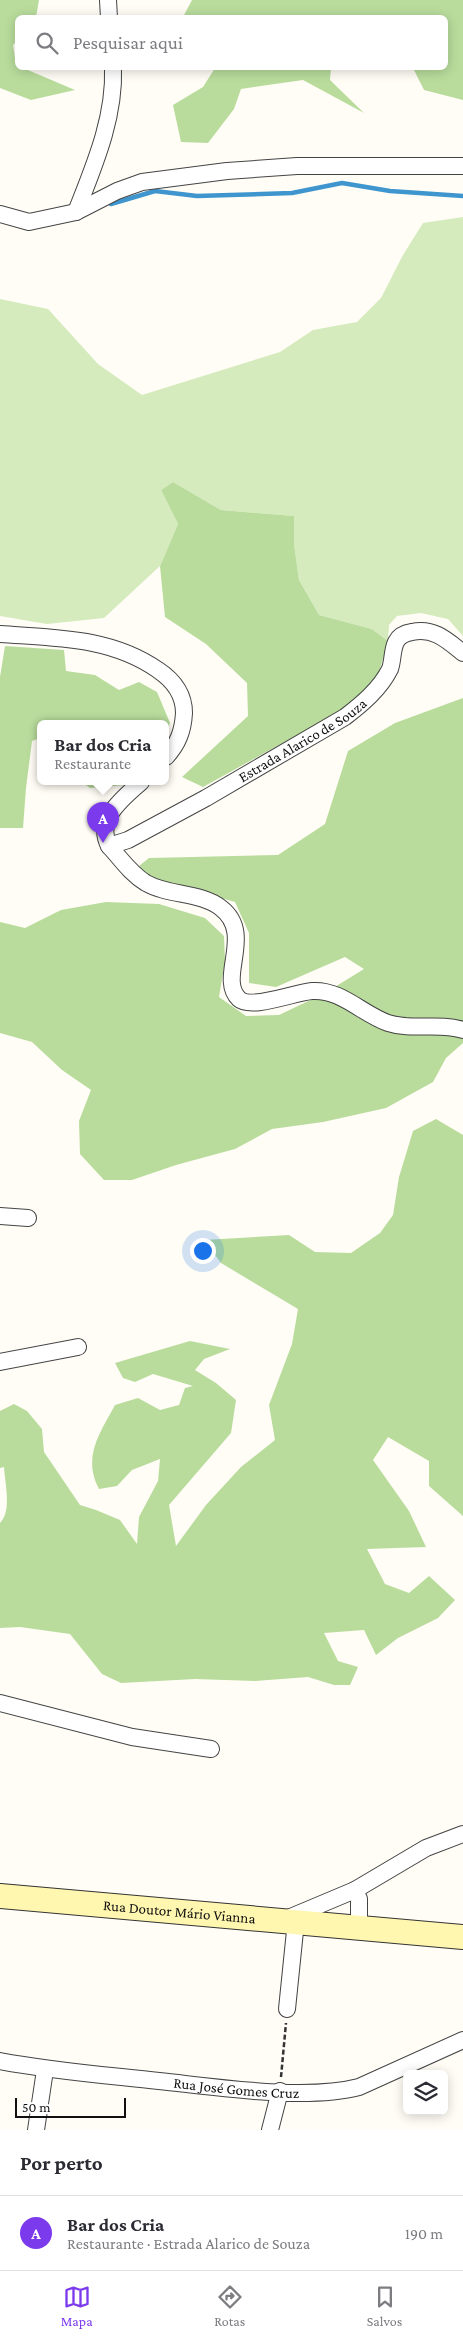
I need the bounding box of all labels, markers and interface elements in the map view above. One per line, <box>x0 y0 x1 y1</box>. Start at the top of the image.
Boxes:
search box <box>15 15 448 70</box>
icon: search <box>33 29 61 57</box>
text: Pesquisar aqui <box>73 32 183 53</box>
street label: Estrada Alarico de Souza <box>236 695 370 785</box>
popup <box>37 720 169 785</box>
text: Bar dos Cria <box>54 734 152 755</box>
text: Restaurante <box>54 755 131 772</box>
pin: A <box>87 802 119 843</box>
your location <box>190 1238 216 1264</box>
street label: Rua Doutor Mário Vianna <box>102 1897 256 1927</box>
map controls <box>403 2070 448 2115</box>
button: layers <box>403 2070 448 2115</box>
street label: Rua José Gomes Cruz <box>173 2075 299 2101</box>
scale bar <box>15 2095 126 2118</box>
text: 50 m <box>22 2099 50 2115</box>
text: Por perto <box>20 2151 103 2175</box>
text: Bar dos Cria <box>67 2214 164 2235</box>
text: A <box>31 2225 41 2242</box>
text: 190 m <box>405 2225 443 2242</box>
text: Restaurante · Estrada Alarico de Souza <box>67 2235 310 2252</box>
tab: Mapa <box>61 2283 93 2329</box>
tab: Rotas <box>214 2283 245 2329</box>
tab: Salvos <box>367 2283 402 2329</box>

